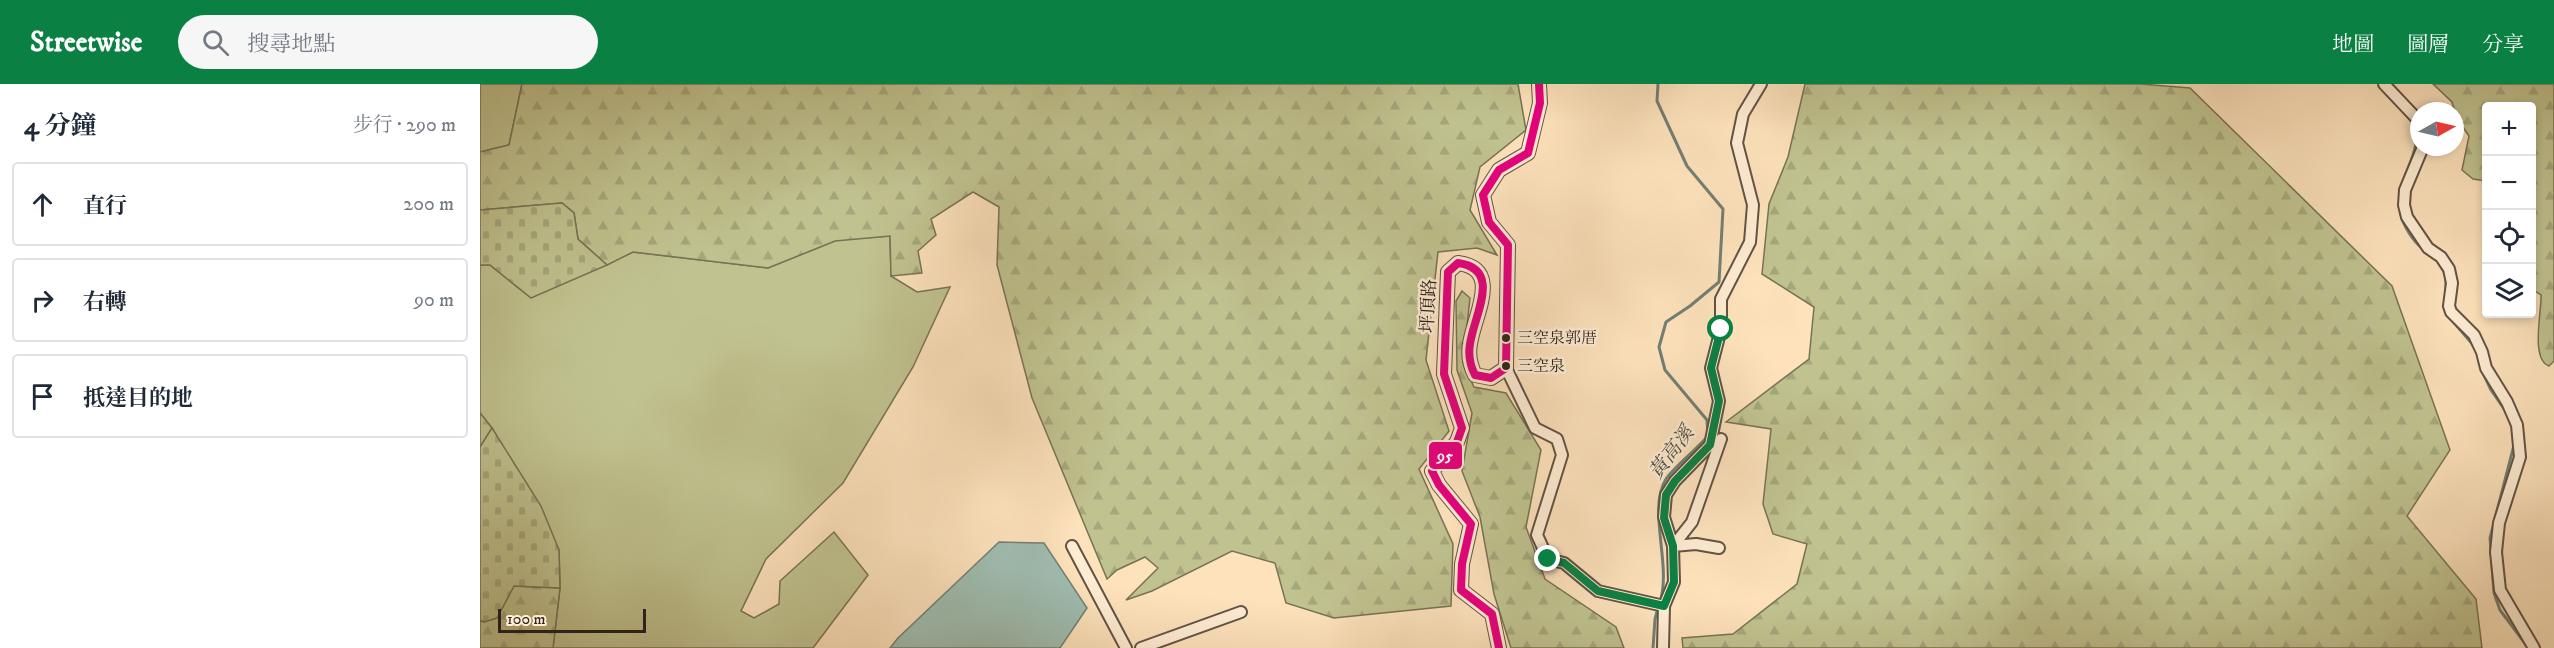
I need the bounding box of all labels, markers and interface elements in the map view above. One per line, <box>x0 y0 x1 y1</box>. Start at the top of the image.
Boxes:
search box <box>178 15 598 69</box>
text: Streetwise <box>30 25 142 60</box>
icon: search <box>199 26 232 59</box>
text: 搜尋地點 <box>247 31 335 58</box>
text: 地圖 <box>2332 32 2374 58</box>
text: 圖層 <box>2407 32 2449 58</box>
text: 分享 <box>2482 32 2524 58</box>
north arrow <box>2410 102 2464 156</box>
map controls <box>2482 102 2536 318</box>
button: + <box>2482 102 2536 156</box>
text: 4 分鐘 <box>24 110 97 143</box>
text: 步行 · 290 m <box>353 113 456 138</box>
button: − <box>2482 156 2536 210</box>
icon: ahead <box>26 188 59 221</box>
text: 200 m <box>403 192 454 217</box>
text: 直行 <box>83 193 127 220</box>
button: locate <box>2482 210 2536 264</box>
button: layers <box>2482 264 2536 318</box>
street label: 坪頂路 <box>1417 278 1441 334</box>
icon: right <box>26 284 59 317</box>
text: 90 m <box>414 288 454 313</box>
text: 右轉 <box>83 289 127 316</box>
route start <box>1707 315 1733 341</box>
place label: 三空泉郭厝 <box>1517 328 1597 348</box>
marker: 三空泉郭厝 <box>1500 332 1512 344</box>
place label: 三空泉 <box>1517 356 1565 376</box>
marker: 三空泉 <box>1500 360 1512 372</box>
icon: arrive <box>26 380 59 413</box>
text: 抵達目的地 <box>83 385 193 412</box>
water label: 黃高溪 <box>1644 420 1701 484</box>
line badge: 95 <box>1428 441 1463 470</box>
text: 95 <box>1436 446 1453 466</box>
route end <box>1534 545 1560 571</box>
scale bar <box>498 606 646 634</box>
text: 100 m <box>507 609 546 629</box>

